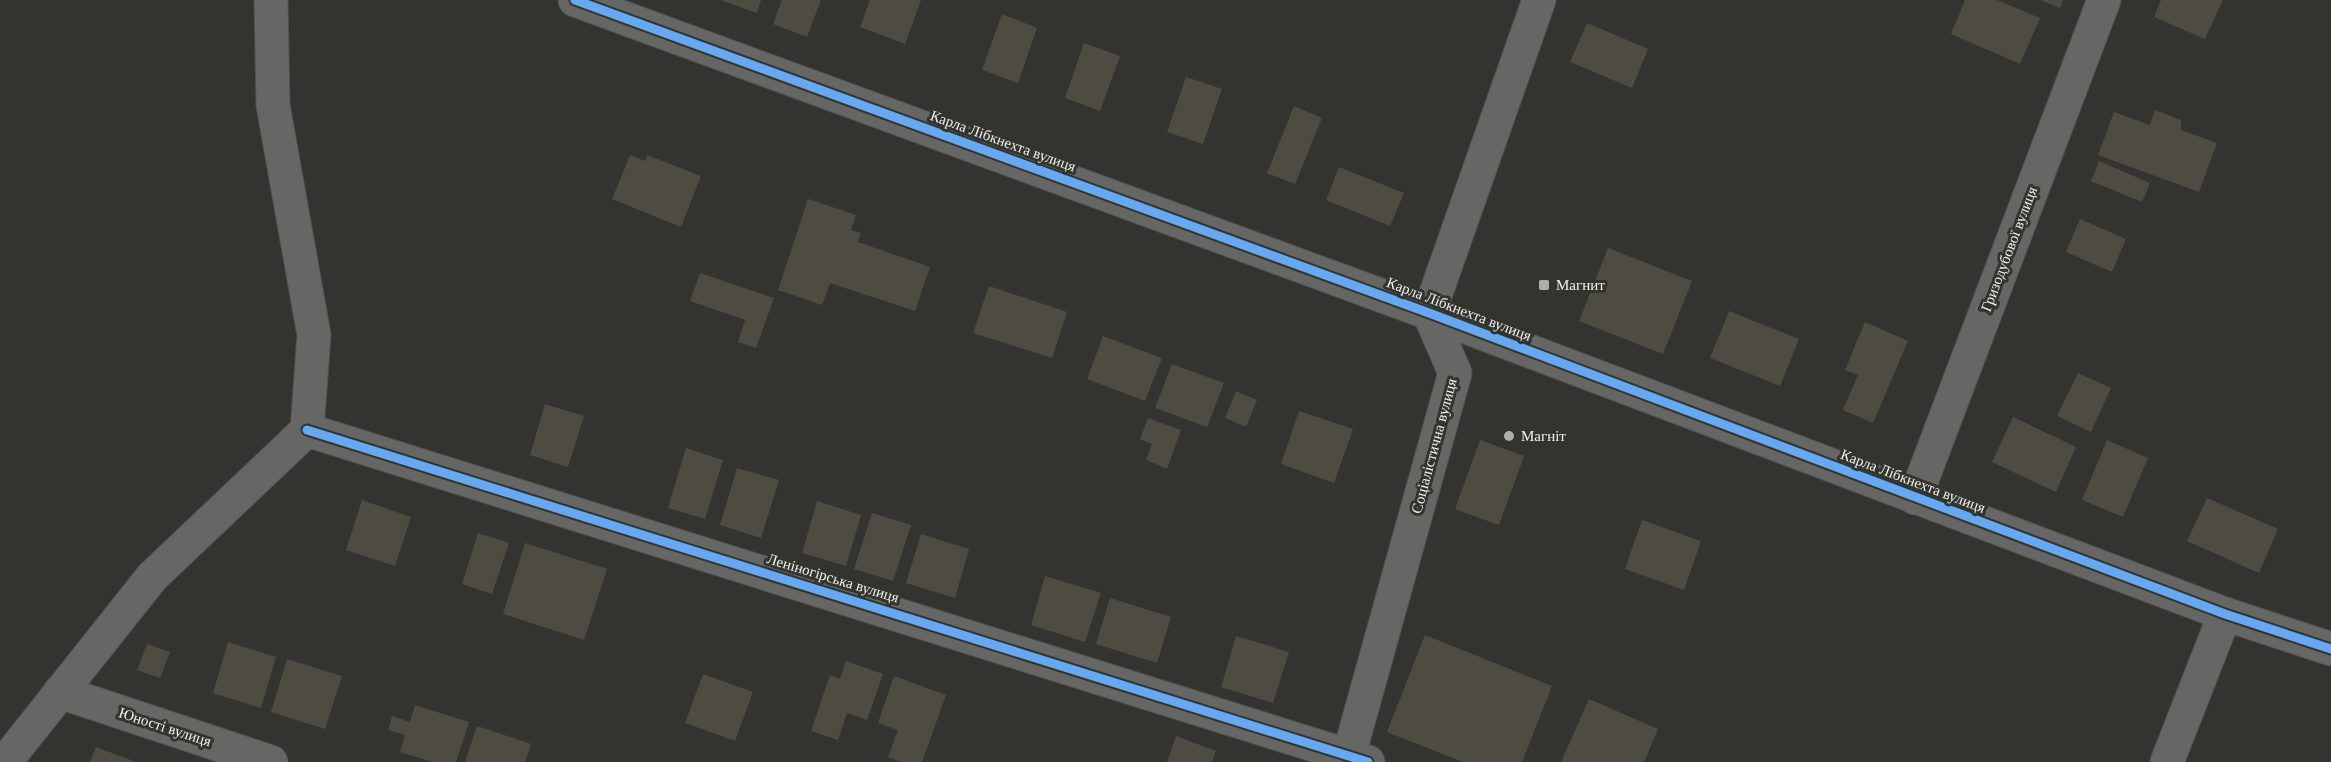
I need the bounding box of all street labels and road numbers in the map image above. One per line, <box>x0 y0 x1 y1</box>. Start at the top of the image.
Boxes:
street label: Карла Лібкнехта вулиця <box>928 107 1078 175</box>
street label: Гризодубової вулиця <box>1978 184 2040 314</box>
street label: Карла Лібкнехта вулиця <box>1384 274 1534 344</box>
street label: Соціалістична вулиця <box>1408 377 1460 515</box>
street label: Карла Лібкнехта вулиця <box>1838 446 1988 516</box>
street label: Леніногірська вулиця <box>765 550 901 606</box>
street label: Юності вулиця <box>117 705 213 750</box>

